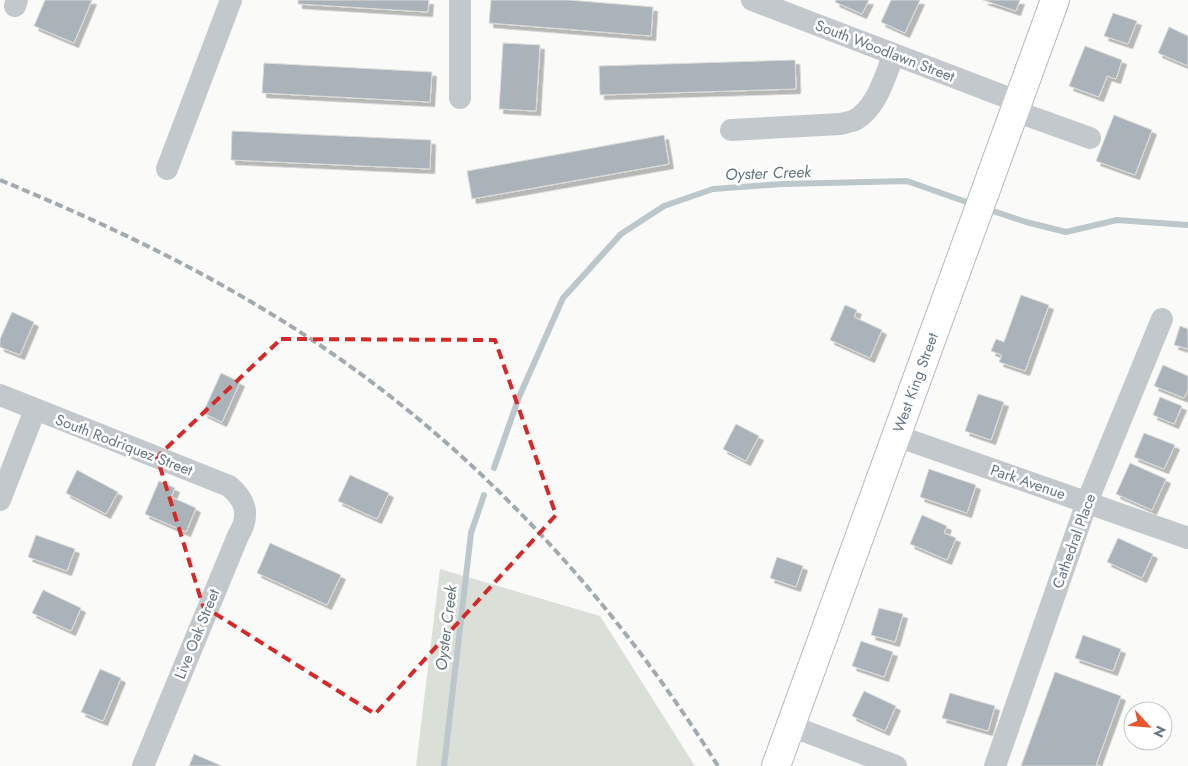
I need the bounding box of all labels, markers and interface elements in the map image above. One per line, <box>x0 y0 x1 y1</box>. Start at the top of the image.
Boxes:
street label: South Woodlawn Street <box>812 14 958 88</box>
water label: Oyster Creek <box>725 160 813 186</box>
street label: West King Street <box>887 329 944 436</box>
street label: South Rodriquez Street <box>52 409 196 481</box>
street label: Park Avenue <box>988 459 1069 505</box>
street label: Cathedral Place <box>1047 490 1101 591</box>
water label: Oyster Creek <box>429 583 463 672</box>
street label: Live Oak Street <box>169 585 225 682</box>
north arrow <box>1123 701 1173 751</box>
text: N <box>1148 722 1171 741</box>

